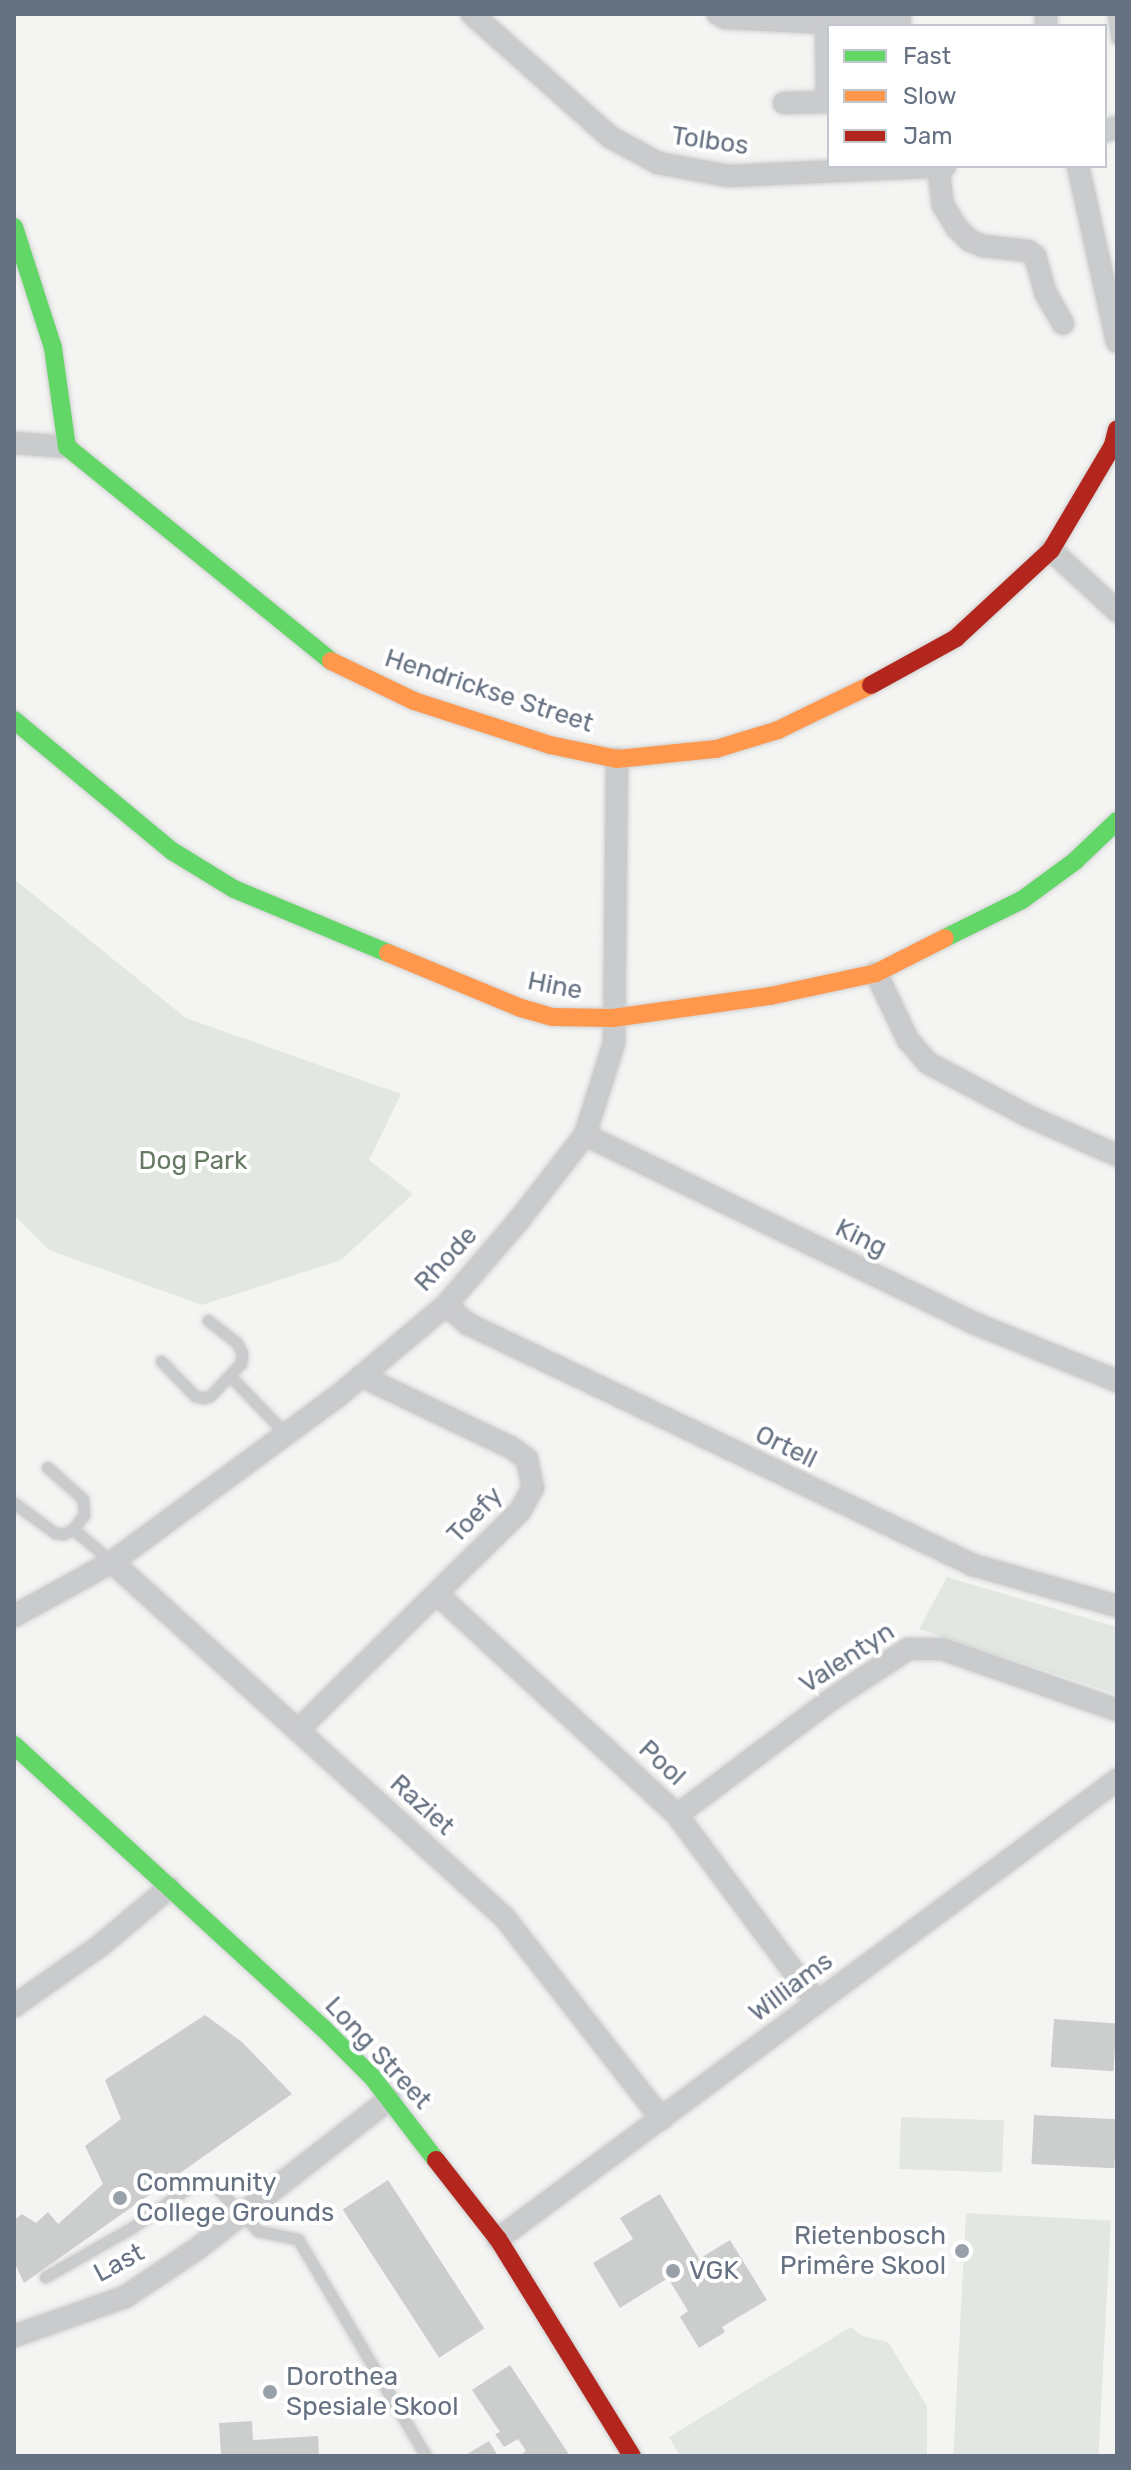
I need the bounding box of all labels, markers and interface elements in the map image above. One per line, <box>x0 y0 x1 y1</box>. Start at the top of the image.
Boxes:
legend <box>827 24 1107 168</box>
text: Fast <box>903 42 951 70</box>
text: Slow <box>903 82 956 110</box>
street label: Tolbos <box>669 120 751 162</box>
text: Jam <box>903 122 953 150</box>
street label: Hendrickse Street <box>381 643 597 739</box>
street label: Hine <box>525 965 585 1007</box>
park label: Dog Park <box>139 1145 247 1177</box>
street label: King <box>830 1212 892 1264</box>
street label: Rhode <box>408 1220 484 1298</box>
street label: Ortell <box>750 1419 822 1475</box>
street label: Toefy <box>441 1480 509 1550</box>
street label: Valentyn <box>794 1616 900 1700</box>
street label: Pool <box>632 1734 692 1792</box>
street label: Raziet <box>383 1768 461 1842</box>
street label: Williams <box>743 1945 839 2029</box>
street label: Long Street <box>318 1990 438 2116</box>
place label: Community College Grounds <box>136 2167 334 2228</box>
marker: Community College Grounds <box>111 2189 129 2207</box>
place label: Rietenbosch Primêre Skool <box>780 2220 946 2282</box>
street label: Last <box>89 2237 149 2289</box>
marker: Rietenbosch Primêre Skool <box>953 2242 971 2260</box>
place label: VGK <box>689 2255 739 2287</box>
marker: VGK <box>664 2262 682 2280</box>
place label: Dorothea Spesiale Skool <box>286 2361 458 2422</box>
marker: Dorothea Spesiale Skool <box>261 2383 279 2401</box>

